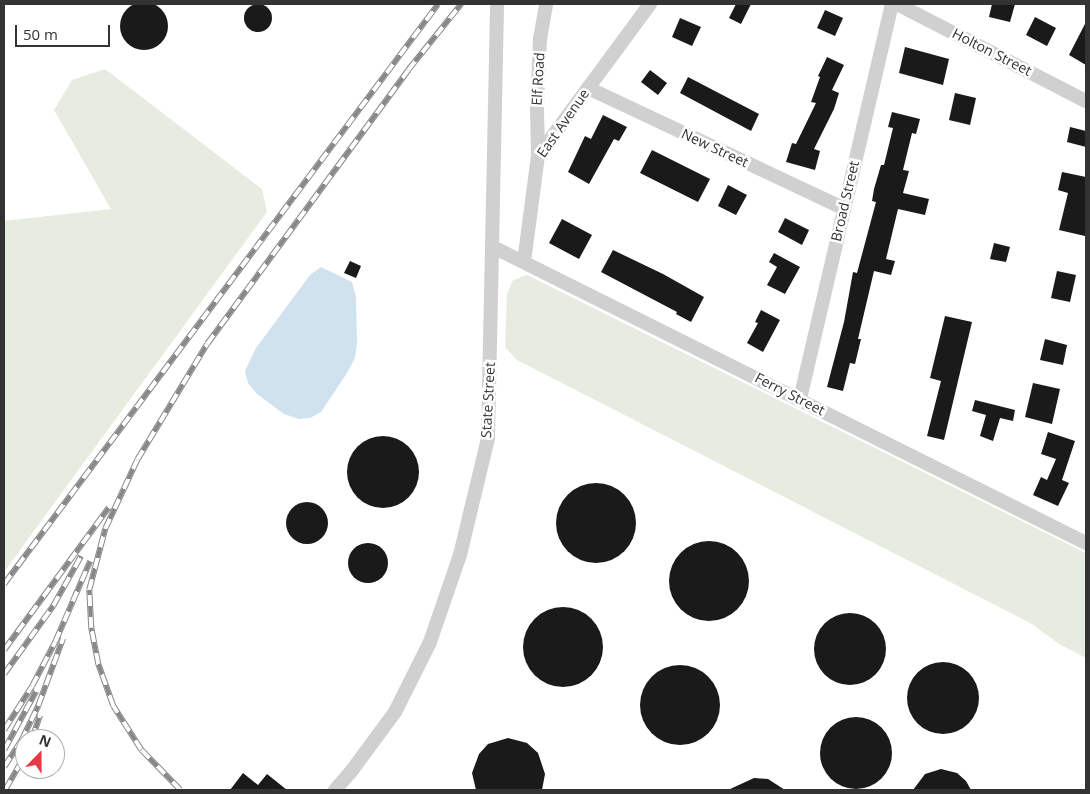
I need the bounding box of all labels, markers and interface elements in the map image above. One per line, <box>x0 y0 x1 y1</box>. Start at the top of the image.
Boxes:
scale bar <box>18 15 112 47</box>
text: 50 m <box>23 24 58 44</box>
street label: Holton Street <box>949 25 1035 79</box>
street label: Elf Road <box>528 52 548 106</box>
street label: East Avenue <box>533 86 593 160</box>
street label: New Street <box>679 125 751 171</box>
street label: Broad Street <box>828 159 862 243</box>
street label: State Street <box>478 362 498 438</box>
street label: Ferry Street <box>752 369 828 419</box>
north arrow <box>15 729 65 779</box>
text: N <box>37 730 54 751</box>

